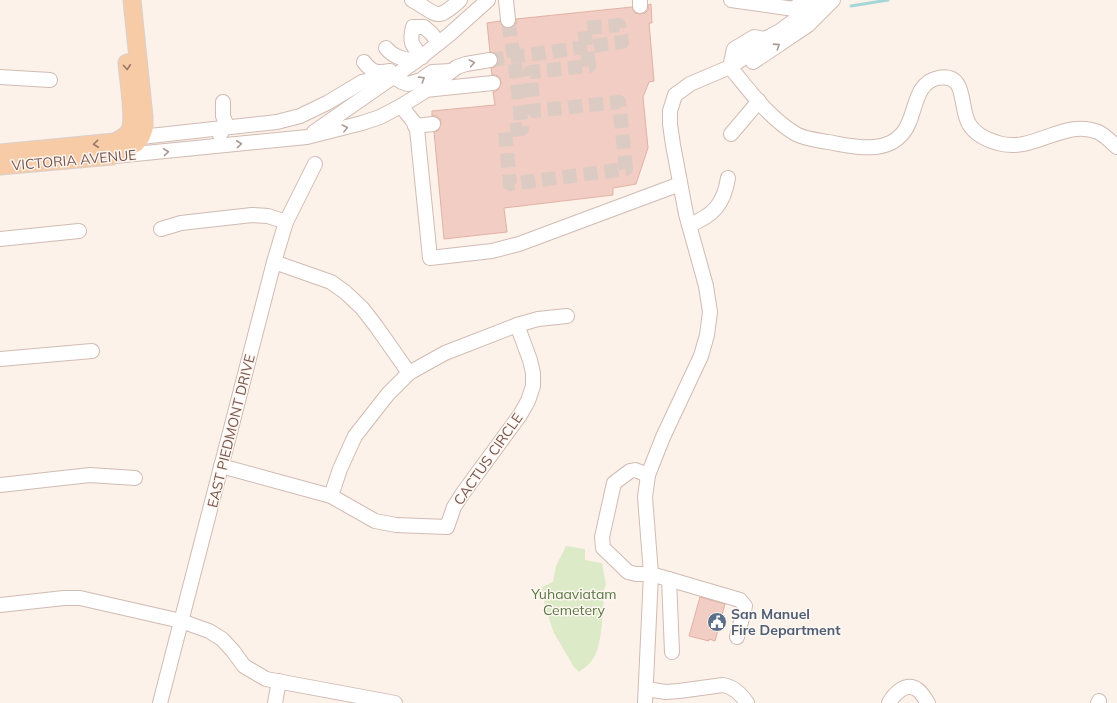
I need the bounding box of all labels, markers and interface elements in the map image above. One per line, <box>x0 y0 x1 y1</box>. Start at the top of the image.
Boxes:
one-way arrow <box>773 44 780 51</box>
one-way arrow <box>469 59 475 68</box>
one-way arrow <box>122 64 131 70</box>
one-way arrow <box>418 76 425 83</box>
one-way arrow <box>342 124 348 132</box>
one-way arrow <box>93 139 99 148</box>
one-way arrow <box>235 140 242 149</box>
street label: VICTORIA AVENUE <box>11 146 137 174</box>
one-way arrow <box>163 147 169 156</box>
street label: EAST PIEDMONT DRIVE <box>203 352 259 510</box>
street label: CACTUS CIRCLE <box>450 410 526 508</box>
park label: Yuhaaviatam Cemetery <box>530 585 617 619</box>
place label: San Manuel Fire Department <box>731 605 841 639</box>
public building icon: San Manuel Fire Department <box>706 611 728 633</box>

